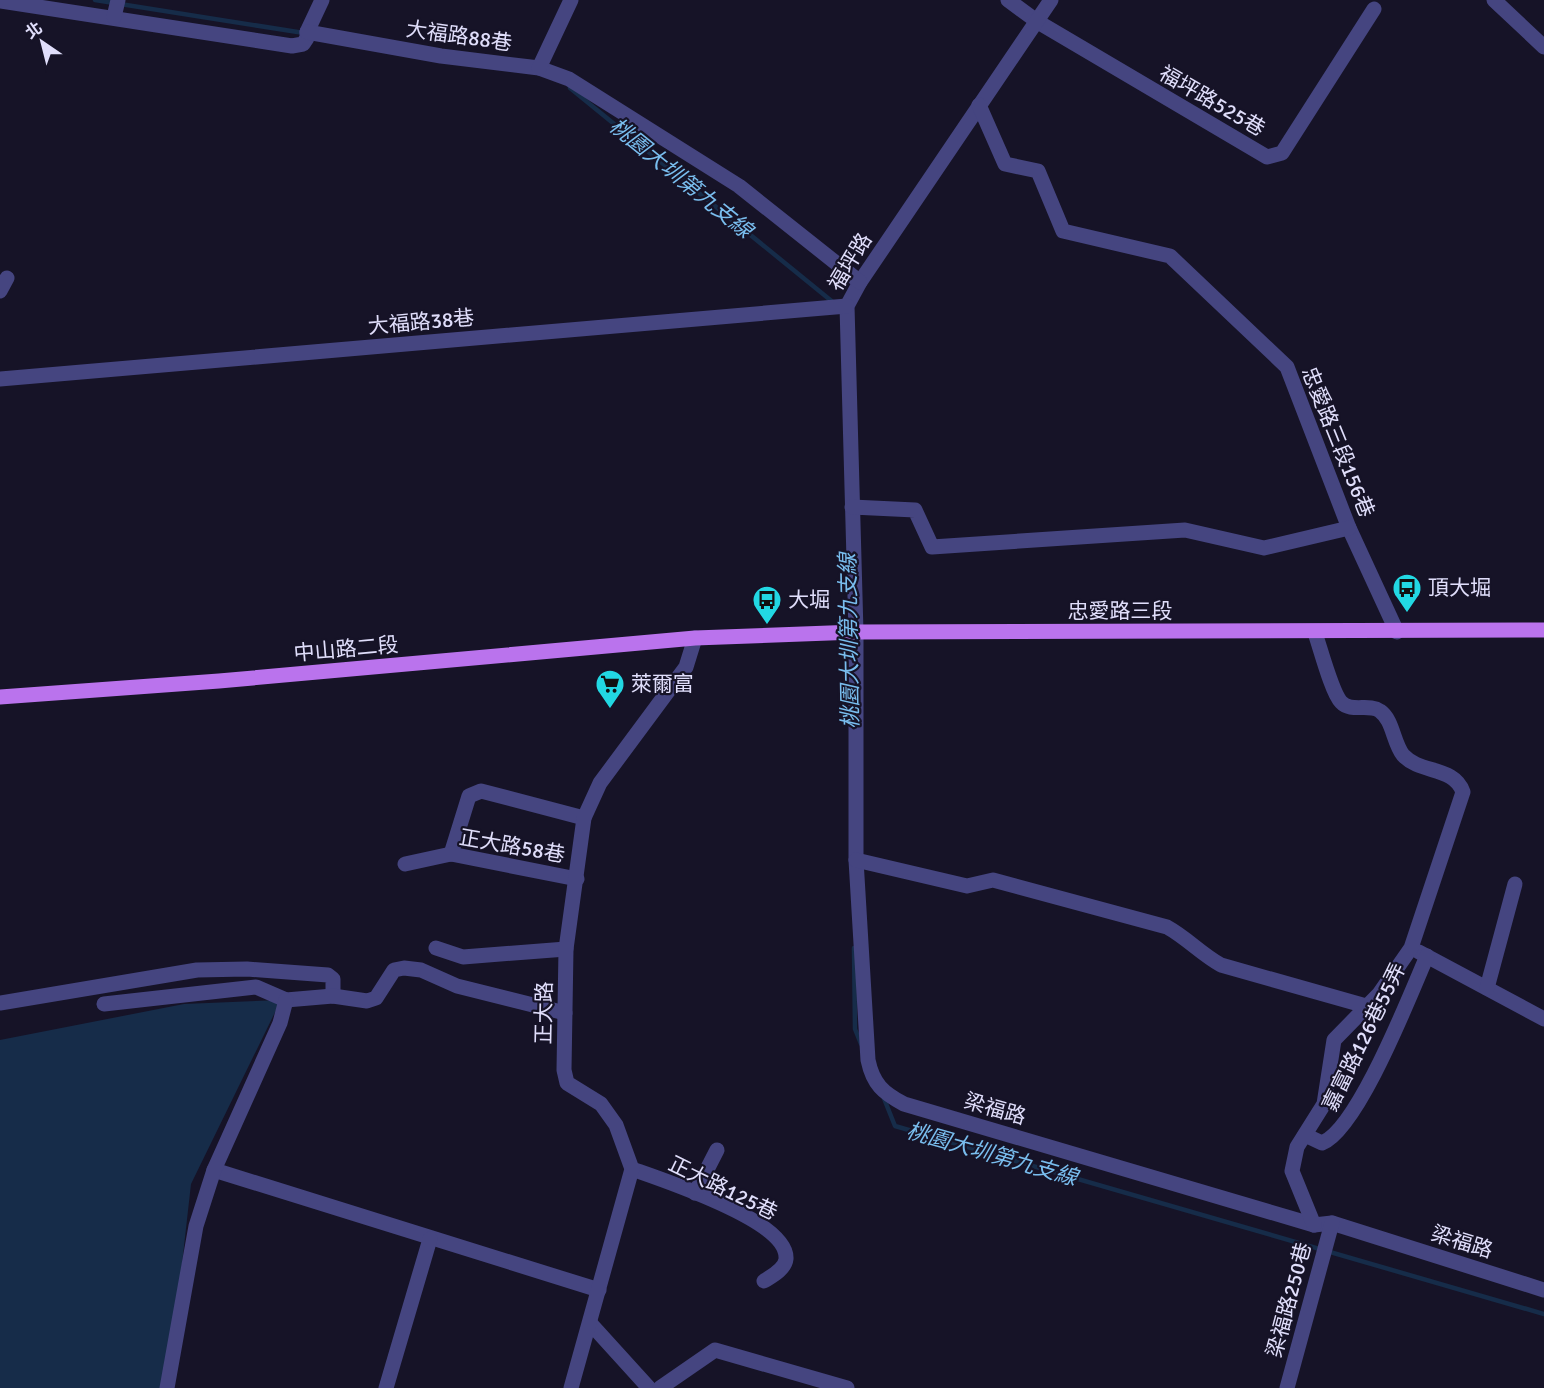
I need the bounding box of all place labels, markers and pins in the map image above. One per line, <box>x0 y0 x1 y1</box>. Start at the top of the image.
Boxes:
bus stop icon: 頂大堀 <box>1391 572 1423 614</box>
place label: 頂大堀 <box>1428 575 1491 601</box>
bus stop icon: 大堀 <box>751 584 783 626</box>
place label: 大堀 <box>788 587 830 613</box>
supermarket icon: 萊爾富 <box>594 668 626 710</box>
place label: 萊爾富 <box>631 671 694 697</box>

